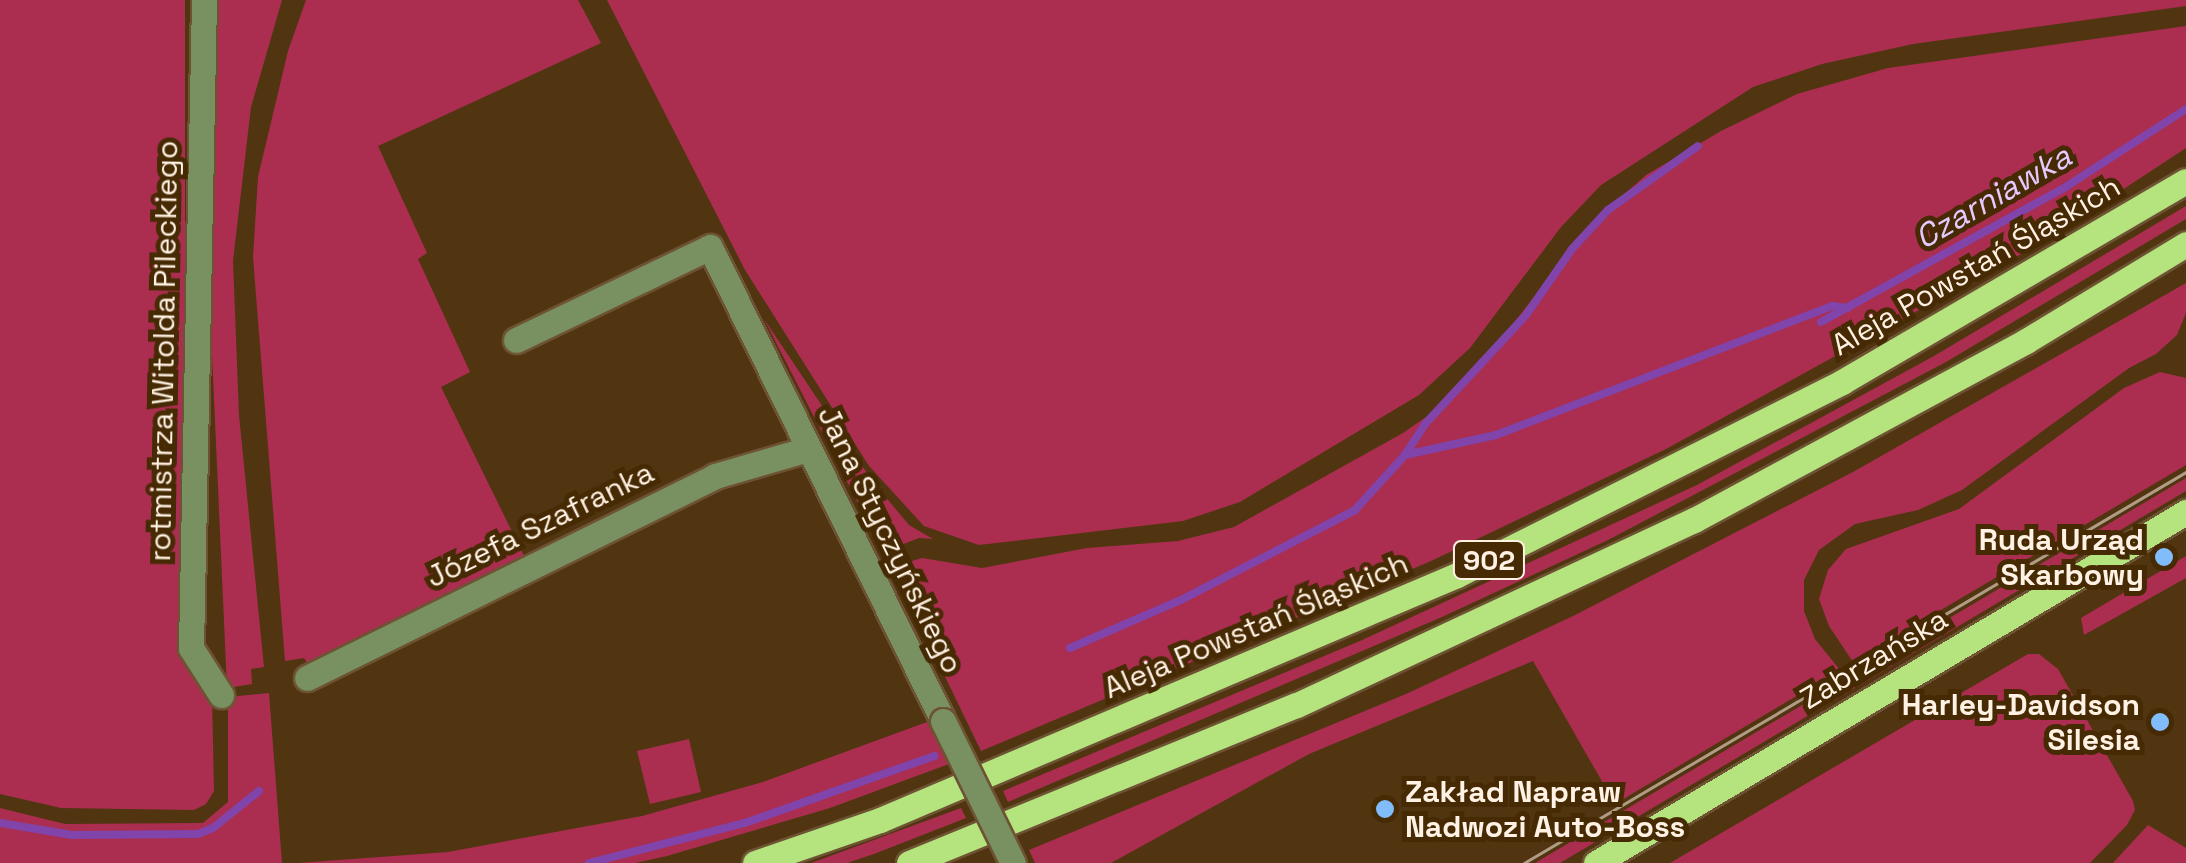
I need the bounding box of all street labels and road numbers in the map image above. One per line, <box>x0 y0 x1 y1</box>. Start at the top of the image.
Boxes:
street label: rotmistrza Witolda Pileckiego <box>142 140 186 562</box>
street label: Aleja Powstań Śląskich <box>1825 169 2127 363</box>
street label: Jana Styczyńskiego <box>810 401 970 679</box>
street label: Józefa Szafranka <box>421 454 659 596</box>
road number: 902 <box>1452 537 1526 583</box>
street label: Aleja Powstań Śląskich <box>1098 546 1414 706</box>
street label: Zabrzańska <box>1794 601 1954 717</box>

